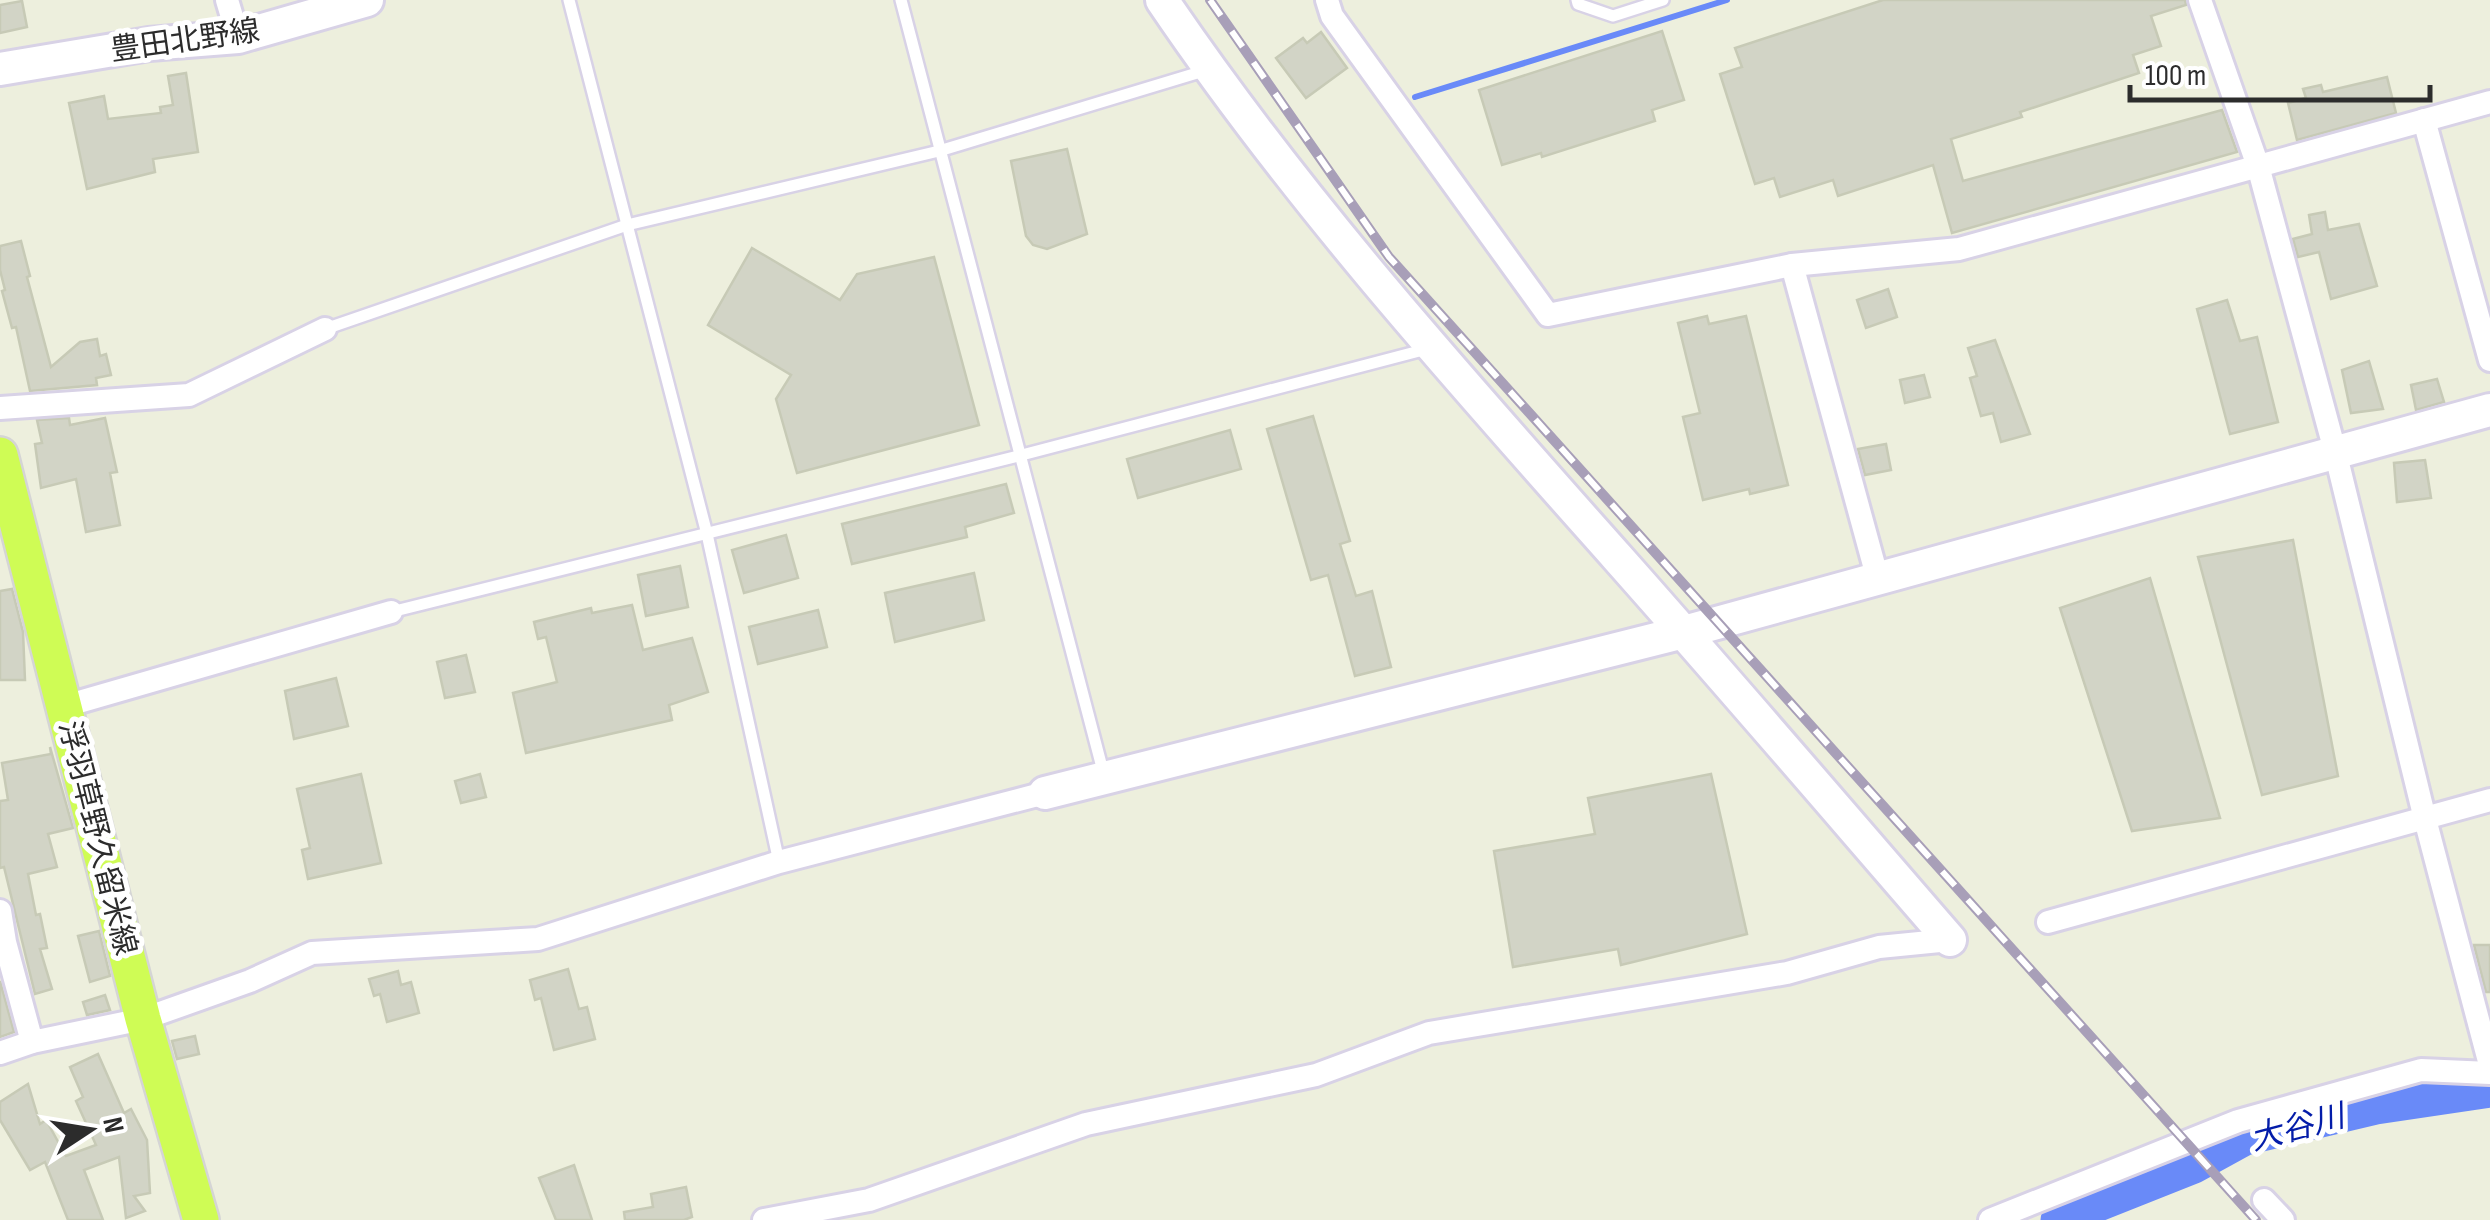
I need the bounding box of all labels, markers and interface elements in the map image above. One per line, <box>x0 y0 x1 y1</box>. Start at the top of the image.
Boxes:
street label: 豊田北野線 <box>108 13 262 69</box>
scale bar <box>2130 40 2430 102</box>
text: 100 m <box>2145 58 2206 94</box>
street label: 浮羽草野久留米線 <box>51 717 144 959</box>
north arrow <box>40 1080 140 1180</box>
water label: 大谷川 <box>2246 1096 2352 1160</box>
text: N <box>95 1114 131 1136</box>

